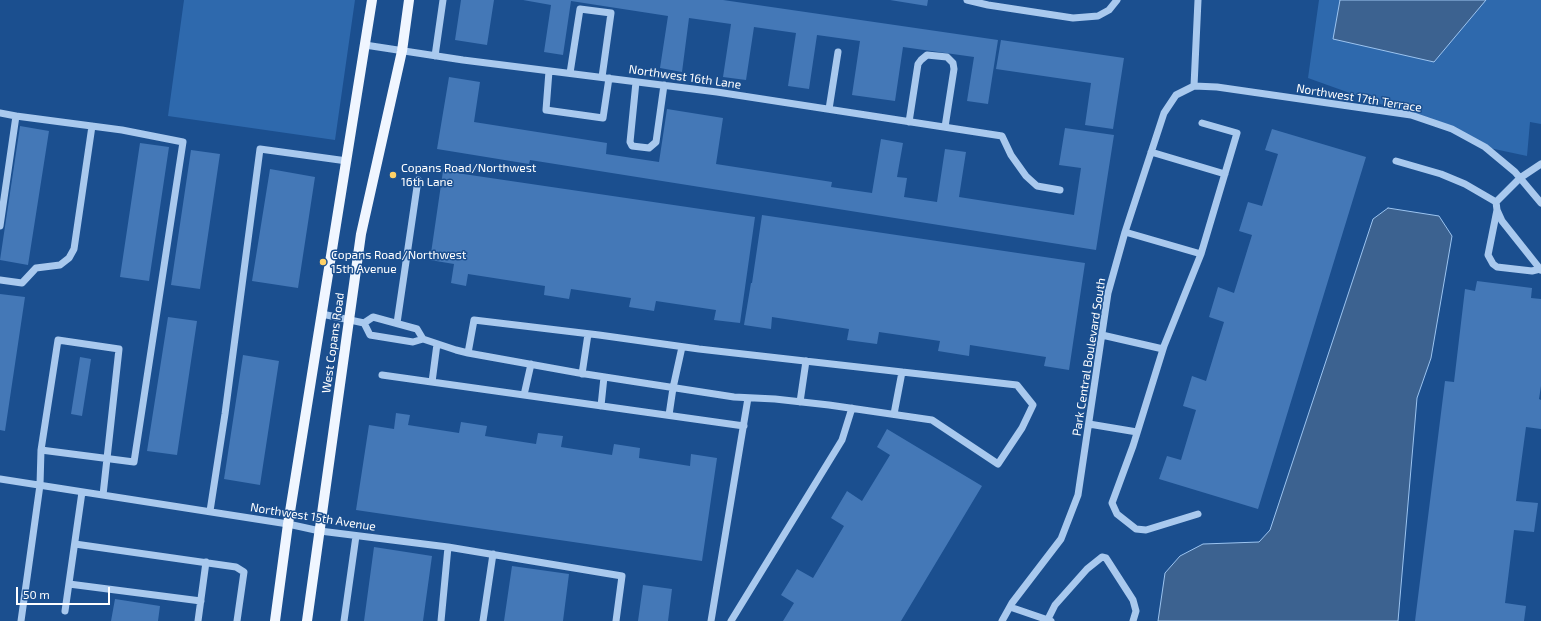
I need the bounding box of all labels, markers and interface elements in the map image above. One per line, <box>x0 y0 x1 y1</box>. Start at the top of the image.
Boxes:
street label: Northwest 16th Lane <box>628 62 742 92</box>
street label: Northwest 17th Terrace <box>1295 81 1423 115</box>
place label: Copans Road/Northwest 16th Lane <box>401 161 536 189</box>
marker: Copans Road/Northwest 16th Lane <box>388 170 398 180</box>
place label: Copans Road/Northwest 15th Avenue <box>331 248 466 276</box>
marker: Copans Road/Northwest 15th Avenue <box>318 257 328 267</box>
street label: Park Central Boulevard South <box>1069 277 1109 437</box>
street label: West Copans Road <box>319 292 347 394</box>
street label: Northwest 15th Avenue <box>249 500 377 534</box>
scale bar <box>18 579 112 605</box>
text: 50 m <box>23 587 50 601</box>

